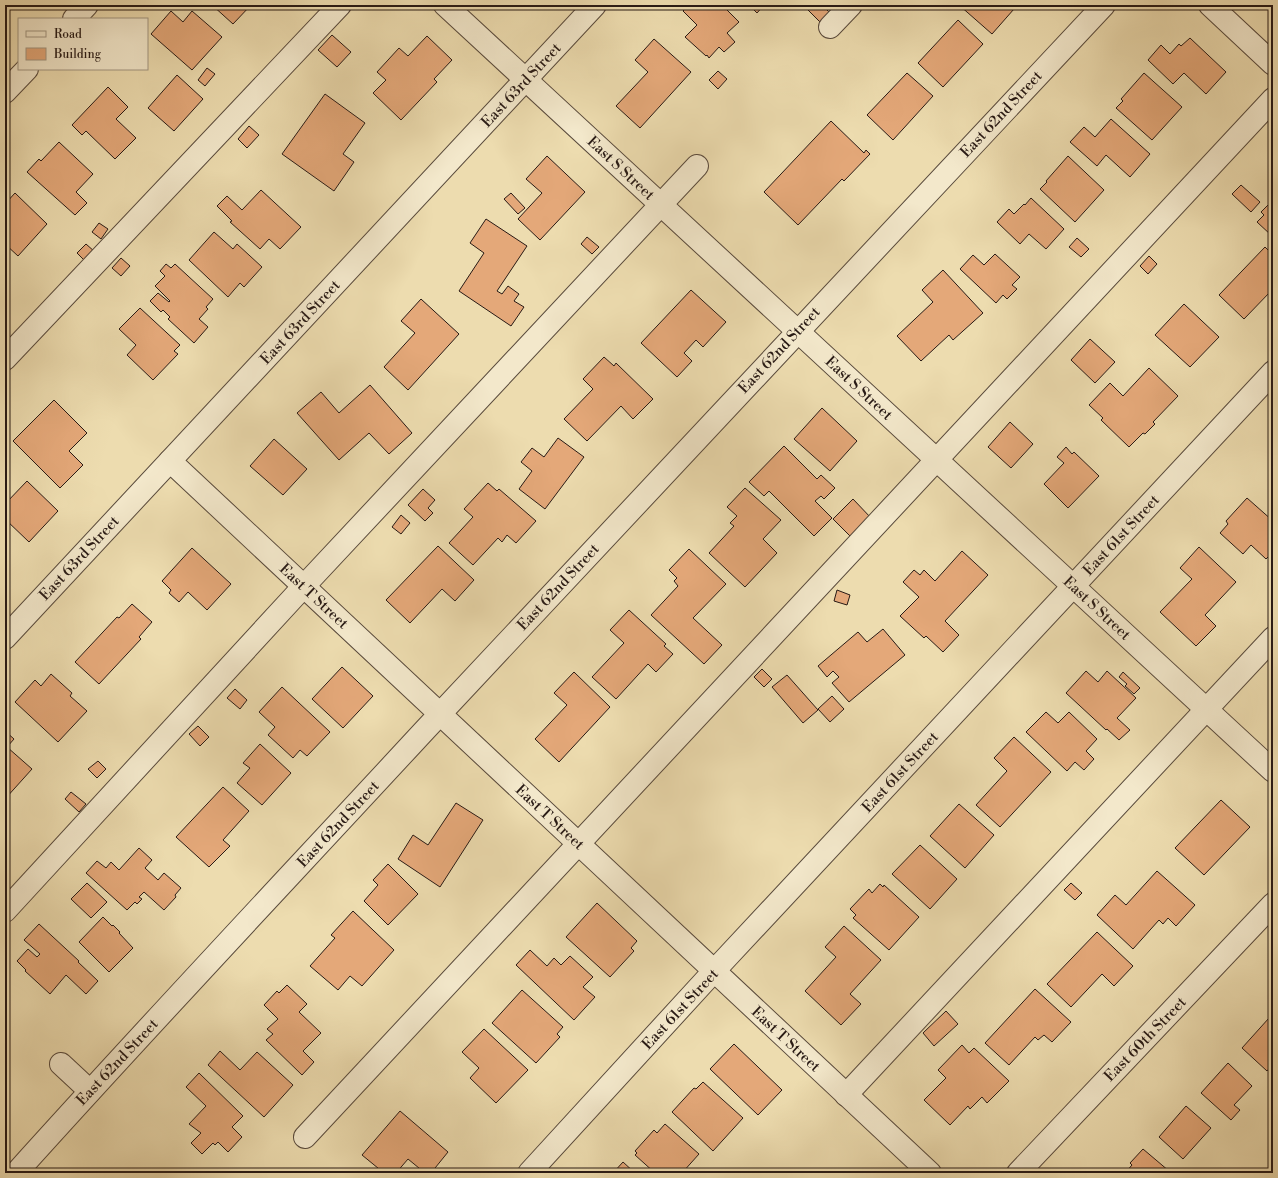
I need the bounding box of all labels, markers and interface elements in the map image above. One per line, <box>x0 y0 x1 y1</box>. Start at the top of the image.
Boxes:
legend <box>18 18 148 70</box>
text: Road <box>54 27 82 42</box>
street label: East 63rd Street <box>477 38 566 132</box>
text: Building <box>53 47 102 62</box>
street label: East 62nd Street <box>956 66 1047 162</box>
street label: East S Street <box>583 132 659 205</box>
street label: East 63rd Street <box>256 275 345 369</box>
street label: East 62nd Street <box>734 302 825 398</box>
street label: East S Street <box>821 352 897 425</box>
street label: East 61st Street <box>1079 490 1164 580</box>
street label: East 63rd Street <box>35 511 124 605</box>
street label: East 62nd Street <box>513 539 604 635</box>
street label: East T Street <box>275 560 353 634</box>
street label: East S Street <box>1059 572 1135 645</box>
street label: East 61st Street <box>858 727 943 817</box>
street label: East 62nd Street <box>293 776 384 872</box>
street label: East T Street <box>511 781 589 855</box>
street label: East 61st Street <box>638 964 723 1054</box>
street label: East 60th Street <box>1100 993 1191 1086</box>
street label: East T Street <box>747 1003 825 1077</box>
street label: East 62nd Street <box>72 1014 163 1110</box>

